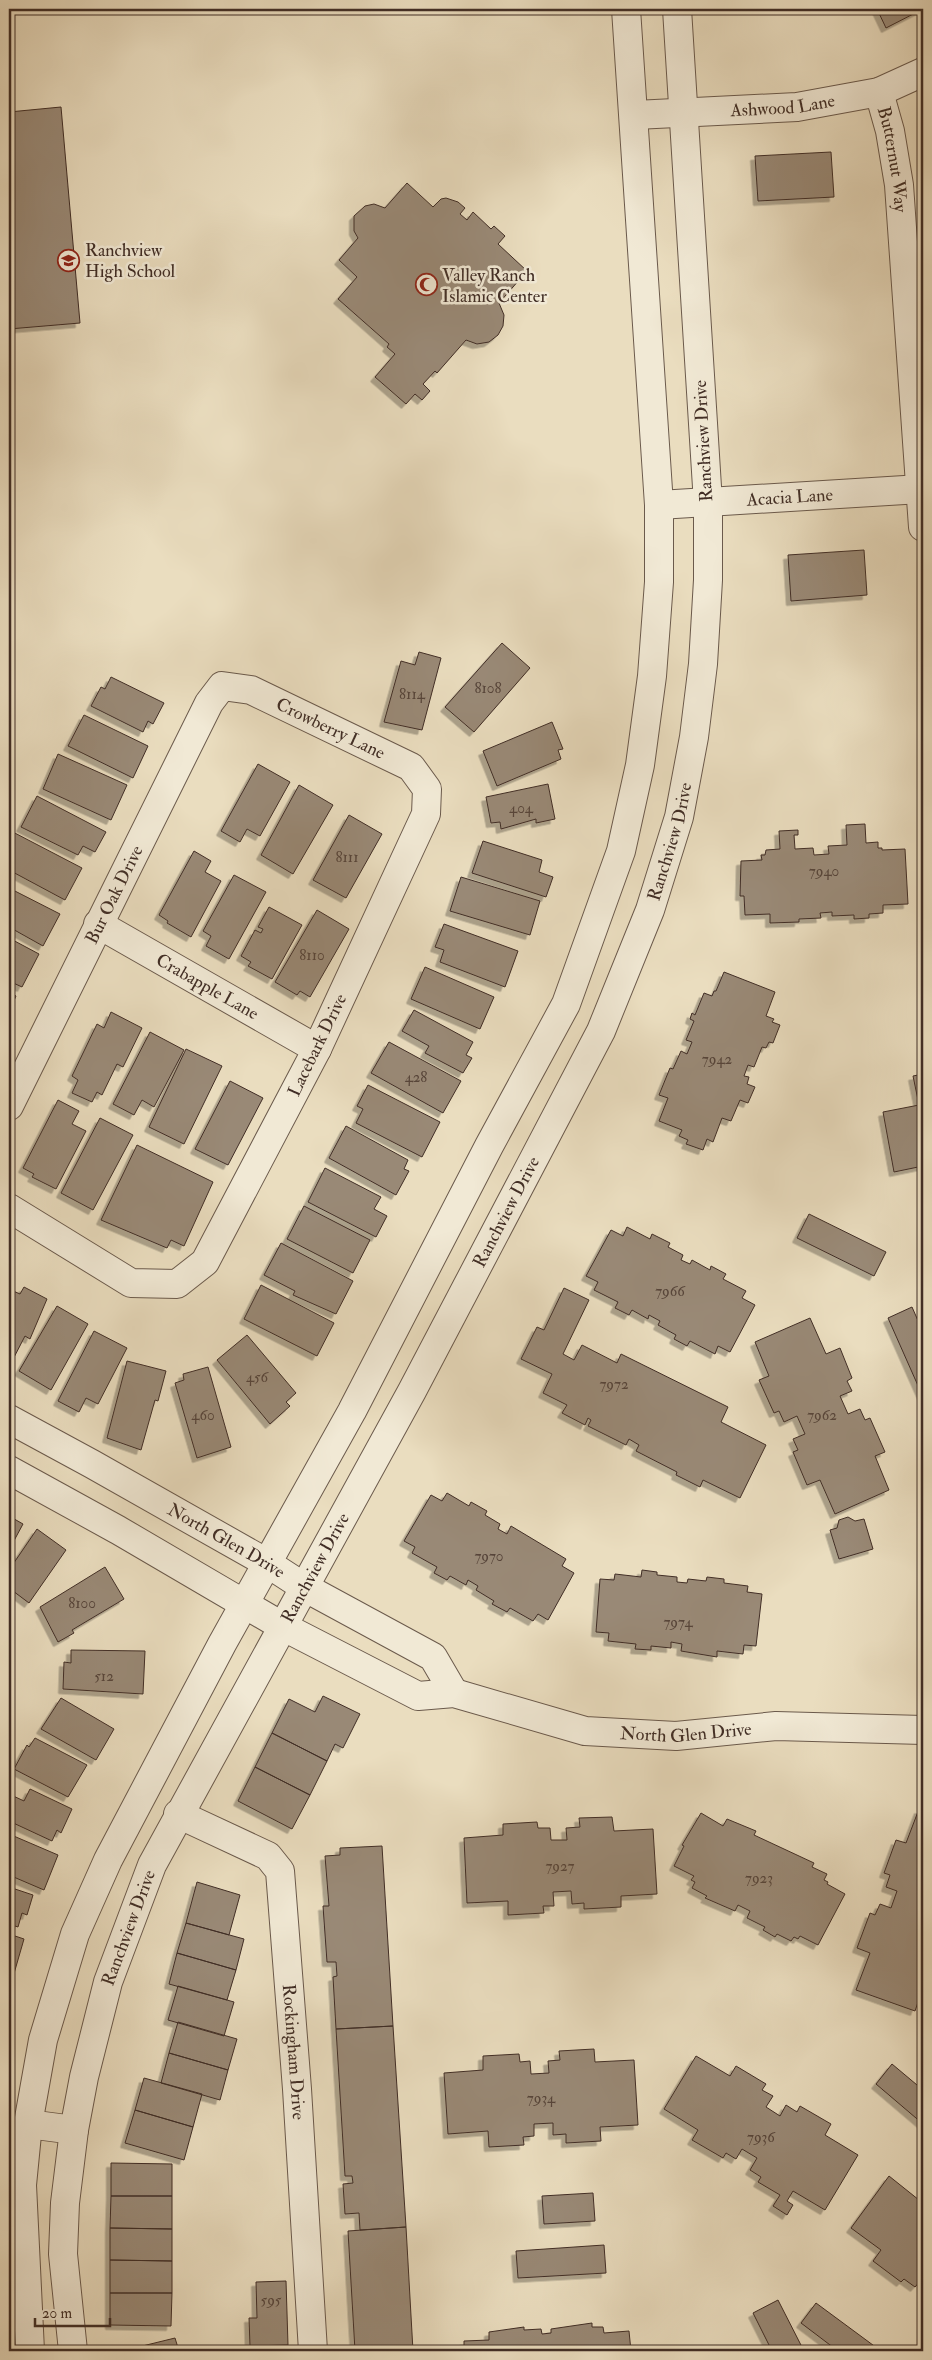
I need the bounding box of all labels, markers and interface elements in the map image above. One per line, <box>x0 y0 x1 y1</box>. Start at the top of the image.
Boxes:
street label: Ashwood Lane <box>729 89 837 122</box>
street label: Butternut Way <box>872 104 912 214</box>
place label: Ranchview High School <box>85 239 176 283</box>
school or university icon: Ranchview High School <box>57 248 81 272</box>
place label: Valley Ranch Islamic Center <box>442 264 547 308</box>
mosque icon: Valley Ranch Islamic Center <box>414 273 438 297</box>
street label: Ranchview Drive <box>689 379 718 503</box>
street label: Acacia Lane <box>745 483 834 512</box>
house number: 8108 <box>474 679 502 698</box>
house number: 8114 <box>399 685 426 704</box>
street label: Crowberry Lane <box>272 693 389 765</box>
street label: Ranchview Drive <box>643 780 697 904</box>
house number: 404 <box>509 799 534 818</box>
street label: Bur Oak Drive <box>80 841 149 948</box>
house number: 8111 <box>335 848 359 867</box>
house number: 7940 <box>809 862 839 881</box>
house number: 8110 <box>299 946 325 965</box>
street label: Crabapple Lane <box>152 948 263 1026</box>
street label: Lacebark Drive <box>283 990 352 1100</box>
house number: 7942 <box>702 1050 733 1069</box>
house number: 428 <box>405 1068 427 1087</box>
street label: Ranchview Drive <box>468 1152 545 1271</box>
house number: 7966 <box>655 1282 686 1301</box>
house number: 456 <box>246 1368 270 1387</box>
house number: 7972 <box>599 1375 629 1394</box>
house number: 460 <box>191 1406 215 1425</box>
house number: 7962 <box>807 1406 837 1425</box>
street label: North Glen Drive <box>163 1498 290 1584</box>
street label: Ranchview Drive <box>276 1509 355 1627</box>
house number: 7970 <box>474 1547 504 1566</box>
house number: 8100 <box>68 1594 96 1613</box>
house number: 7974 <box>663 1613 693 1632</box>
house number: 512 <box>94 1667 114 1686</box>
street label: North Glen Drive <box>619 1717 753 1749</box>
house number: 7927 <box>545 1857 575 1876</box>
street label: Ranchview Drive <box>97 1866 161 1989</box>
house number: 7923 <box>745 1869 773 1888</box>
street label: Rockingham Drive <box>277 1983 310 2121</box>
house number: 7934 <box>527 2089 556 2108</box>
house number: 7936 <box>747 2128 776 2147</box>
house number: 595 <box>261 2291 282 2310</box>
scale bar <box>35 2295 110 2327</box>
text: 20 m <box>42 2304 72 2323</box>

